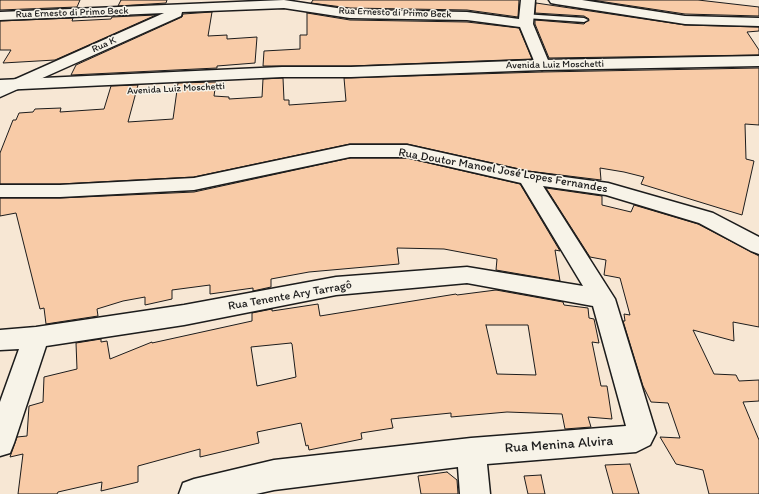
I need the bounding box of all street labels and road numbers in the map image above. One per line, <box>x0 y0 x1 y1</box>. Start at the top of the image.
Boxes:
street label: Rua Ernesto di Primo Beck <box>15 5 129 21</box>
street label: Rua Ernesto di Primo Beck <box>338 5 452 21</box>
street label: Rua K <box>90 34 118 56</box>
street label: Avenida Luiz Moschetti <box>506 58 604 72</box>
street label: Avenida Luiz Moschetti <box>127 80 225 98</box>
street label: Rua Doutor Manoel José Lopes Fernandes <box>397 145 609 197</box>
street label: Rua Tenente Ary Tarragô <box>227 278 353 314</box>
street label: Rua Menina Alvira <box>504 433 614 457</box>

